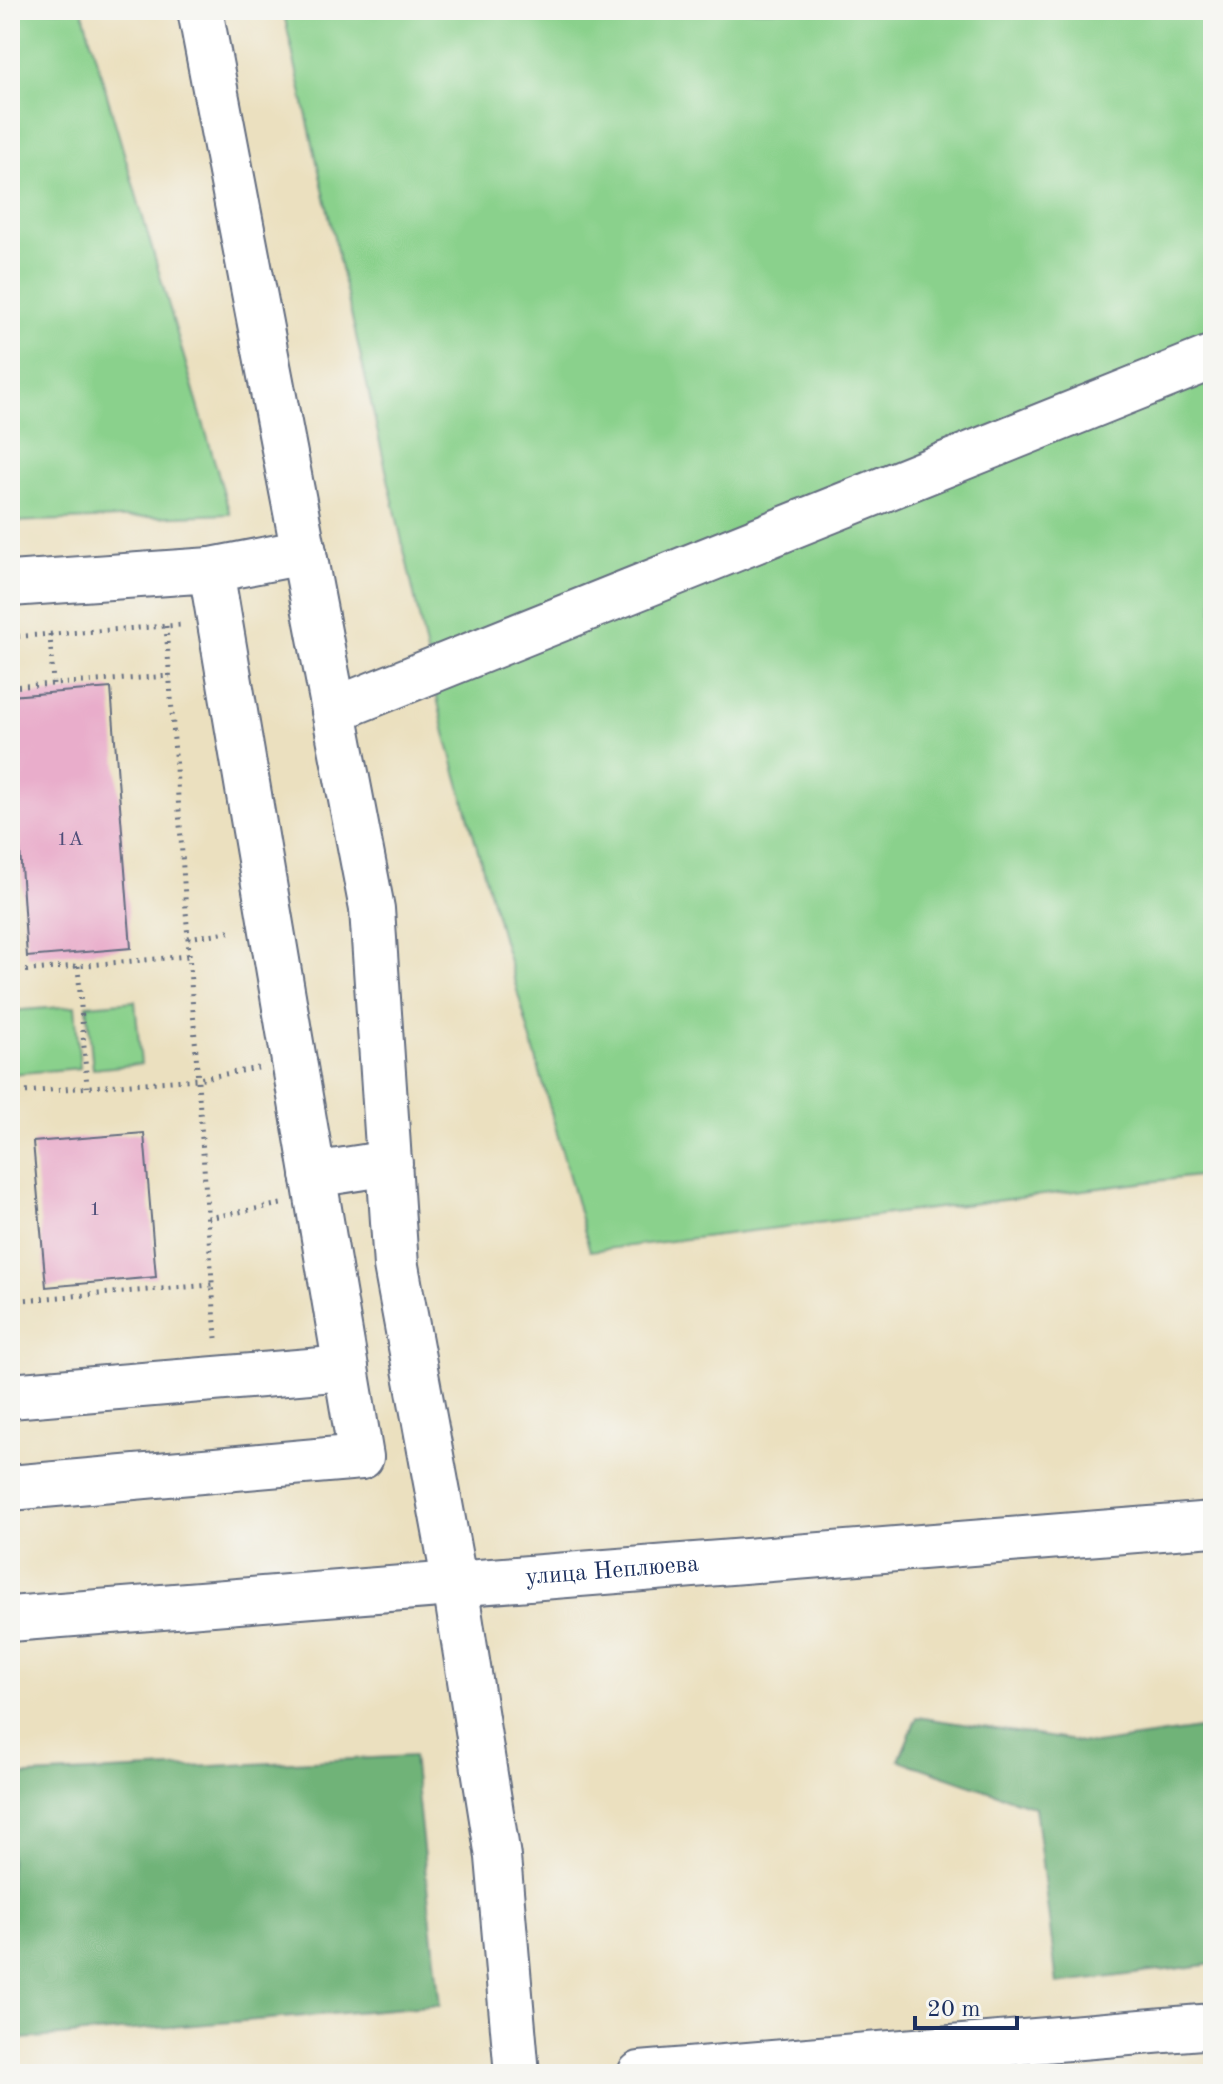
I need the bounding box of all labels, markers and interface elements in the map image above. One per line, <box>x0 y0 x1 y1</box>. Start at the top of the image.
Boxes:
house number: 1А <box>57 830 83 850</box>
house number: 1 <box>89 1200 101 1220</box>
street label: улица Неплюева <box>525 1553 700 1590</box>
scale bar <box>915 1980 1017 2030</box>
text: 20 m <box>927 1998 981 2022</box>

